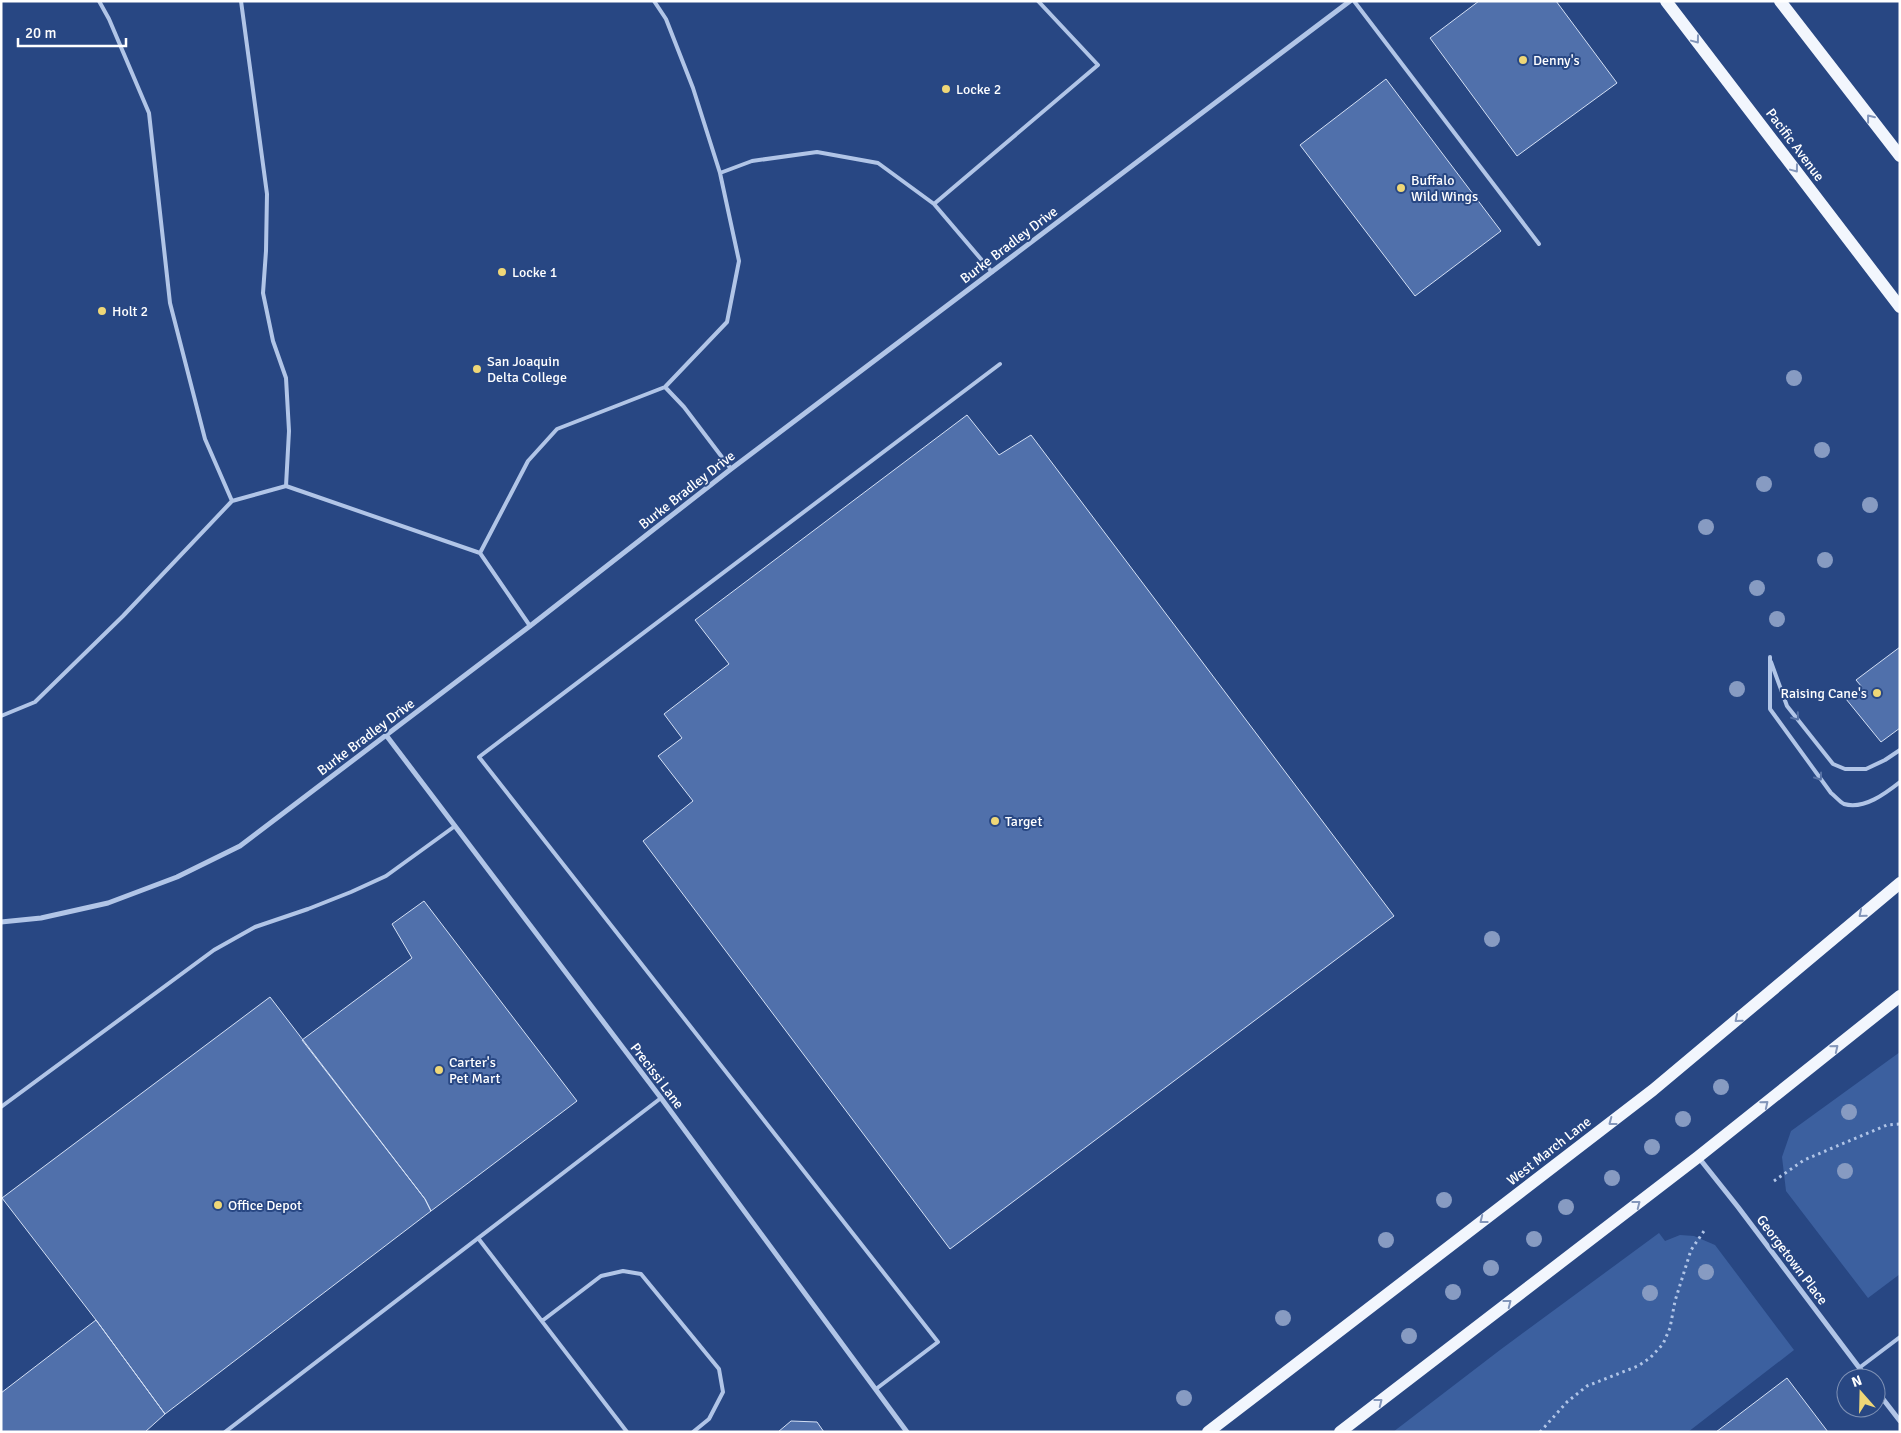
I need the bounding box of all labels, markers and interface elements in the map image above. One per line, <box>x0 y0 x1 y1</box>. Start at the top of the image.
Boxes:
scale bar <box>18 15 125 47</box>
text: 20 m <box>25 24 56 42</box>
one-way arrow <box>1690 34 1699 44</box>
place label: Denny's <box>1533 52 1580 69</box>
marker: Denny's <box>1517 54 1529 66</box>
place label: Locke 2 <box>956 81 1001 98</box>
marker: Locke 2 <box>940 83 952 95</box>
street label: Pacific Avenue <box>1762 105 1828 185</box>
one-way arrow <box>1867 114 1876 123</box>
one-way arrow <box>1789 163 1797 172</box>
place label: Buffalo Wild Wings <box>1411 172 1478 205</box>
marker: Buffalo Wild Wings <box>1395 182 1407 194</box>
street label: Burke Bradley Drive <box>957 203 1061 287</box>
place label: Locke 1 <box>512 264 557 281</box>
marker: Locke 1 <box>496 266 508 278</box>
place label: Holt 2 <box>112 303 148 320</box>
marker: Holt 2 <box>96 305 108 317</box>
place label: San Joaquin Delta College <box>487 353 567 386</box>
marker: San Joaquin Delta College <box>471 363 483 375</box>
street label: Burke Bradley Drive <box>635 447 739 533</box>
place label: Raising Cane's <box>1781 685 1867 702</box>
marker: Raising Cane's <box>1871 687 1883 699</box>
street label: Burke Bradley Drive <box>314 695 418 779</box>
one-way arrow <box>1790 711 1798 720</box>
one-way arrow <box>1813 771 1822 781</box>
place label: Target <box>1005 813 1042 830</box>
marker: Target <box>989 815 1001 827</box>
one-way arrow <box>1859 909 1868 918</box>
one-way arrow <box>1735 1013 1744 1022</box>
street label: Precissi Lane <box>627 1040 687 1112</box>
one-way arrow <box>1829 1045 1839 1054</box>
place label: Carter's Pet Mart <box>449 1054 500 1087</box>
marker: Carter's Pet Mart <box>433 1064 445 1076</box>
one-way arrow <box>1759 1101 1768 1110</box>
street label: West March Lane <box>1504 1113 1594 1189</box>
one-way arrow <box>1609 1116 1618 1124</box>
place label: Office Depot <box>228 1197 302 1214</box>
marker: Office Depot <box>212 1199 224 1211</box>
one-way arrow <box>1631 1201 1641 1210</box>
street label: Georgetown Place <box>1753 1212 1831 1308</box>
one-way arrow <box>1480 1215 1489 1223</box>
one-way arrow <box>1502 1300 1512 1309</box>
north arrow <box>1836 1368 1886 1418</box>
text: N <box>1849 1372 1864 1391</box>
one-way arrow <box>1373 1399 1383 1408</box>

